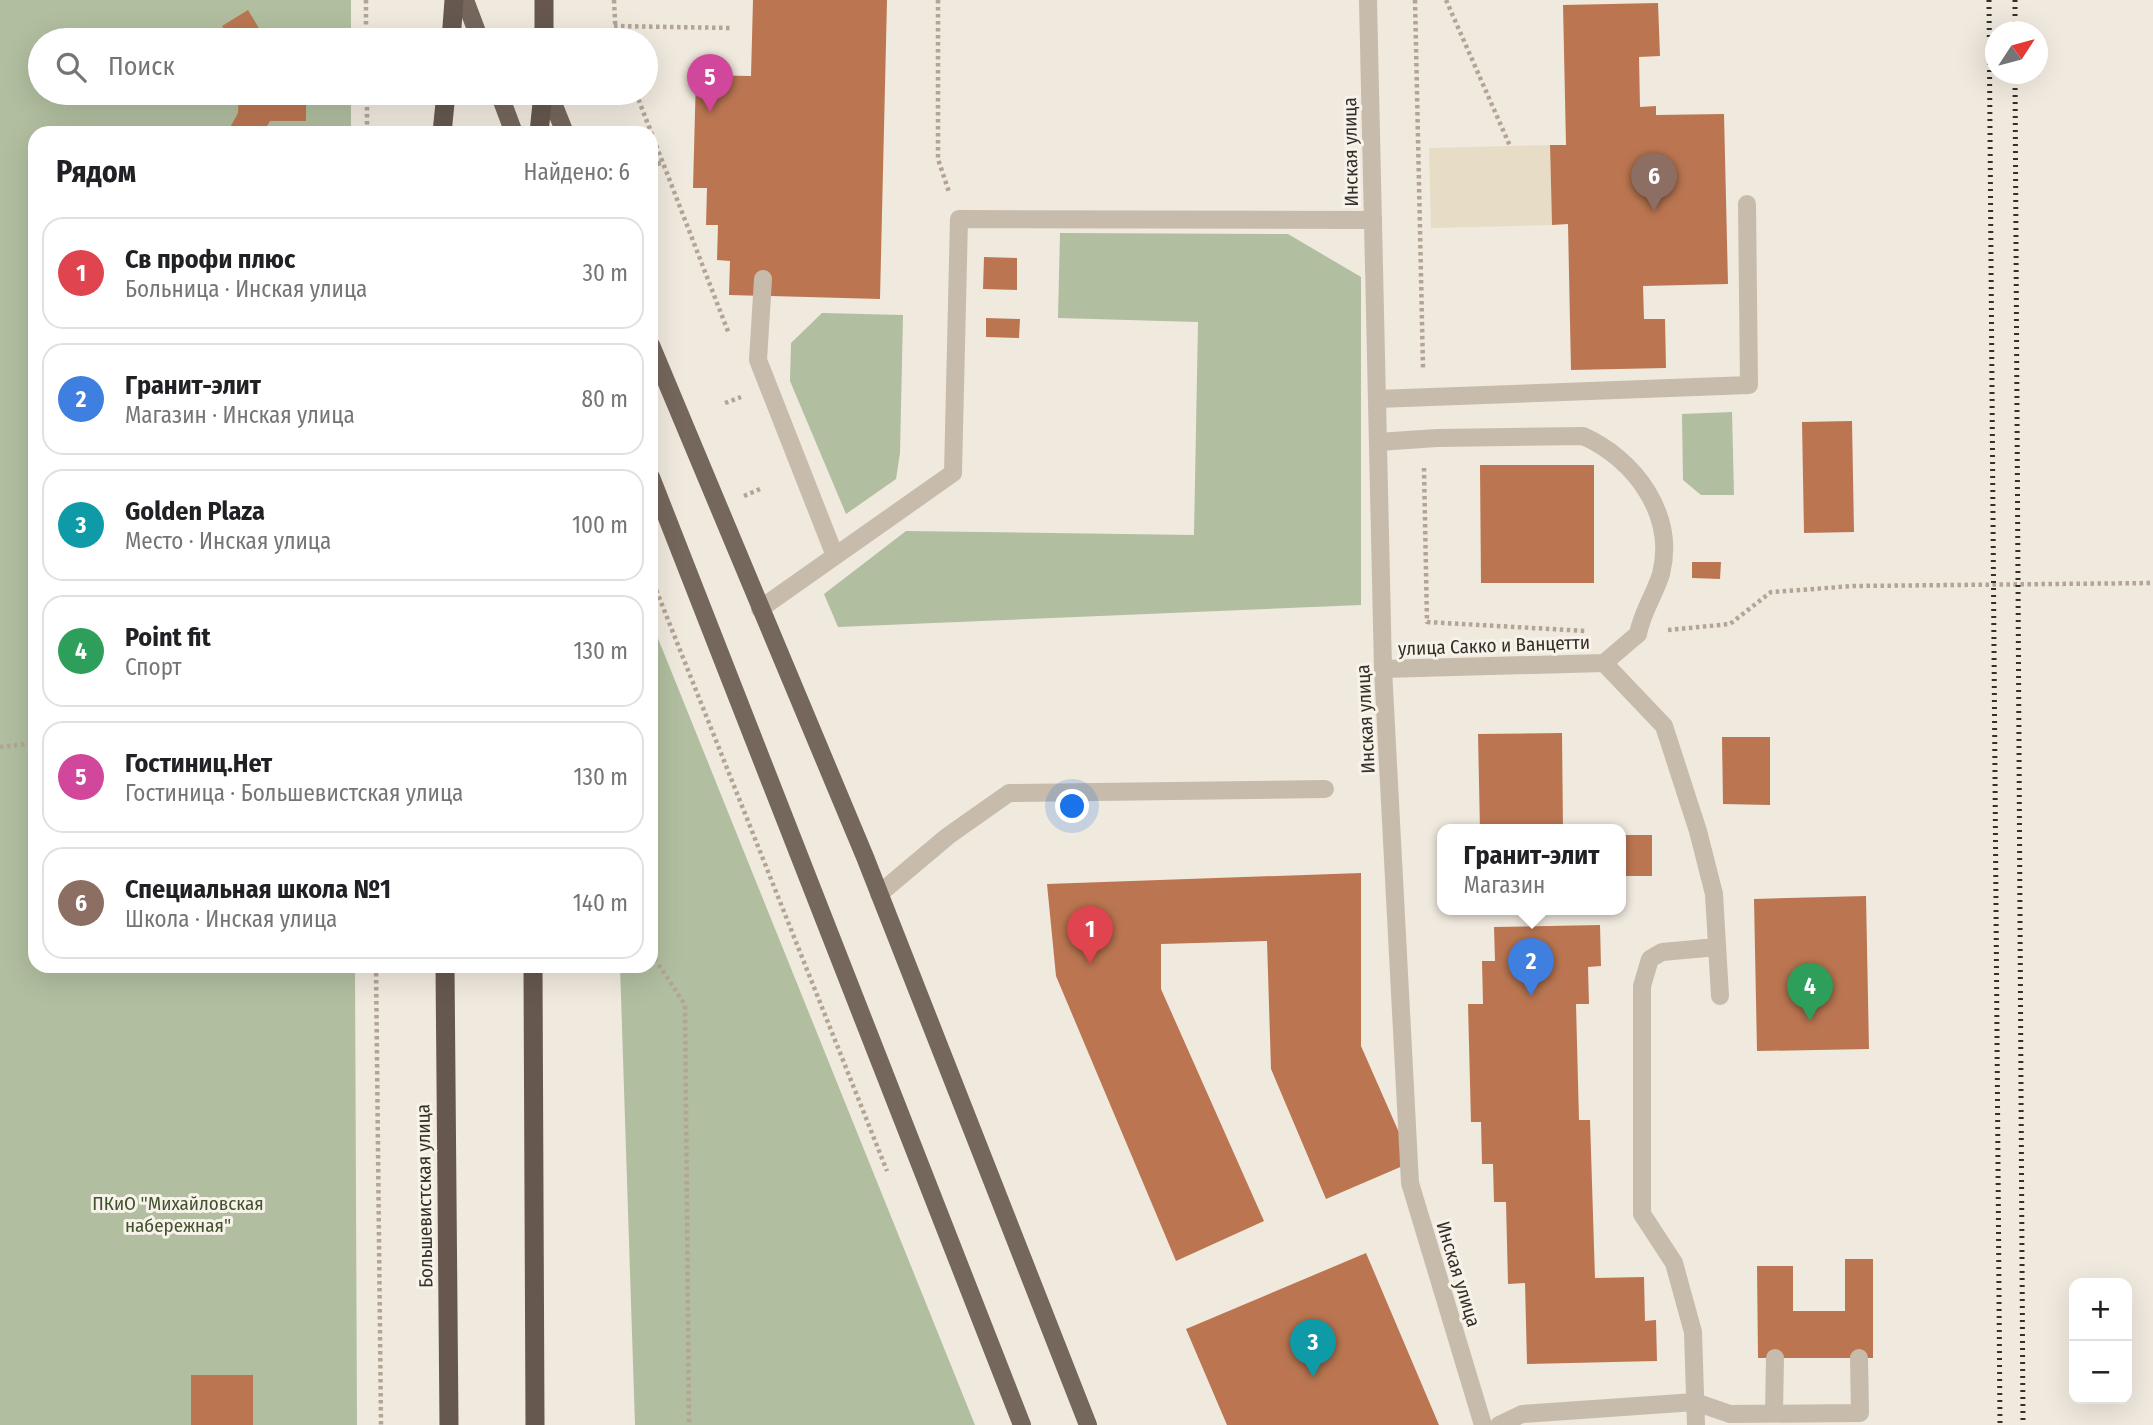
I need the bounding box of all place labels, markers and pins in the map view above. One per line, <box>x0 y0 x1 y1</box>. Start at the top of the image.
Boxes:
pin: 5 <box>687 54 733 112</box>
pin: 6 <box>1631 153 1677 211</box>
pin: 1 <box>1067 906 1113 964</box>
pin: 2 <box>1508 938 1554 996</box>
pin: 4 <box>1787 963 1833 1021</box>
pin: 3 <box>1290 1319 1336 1377</box>

